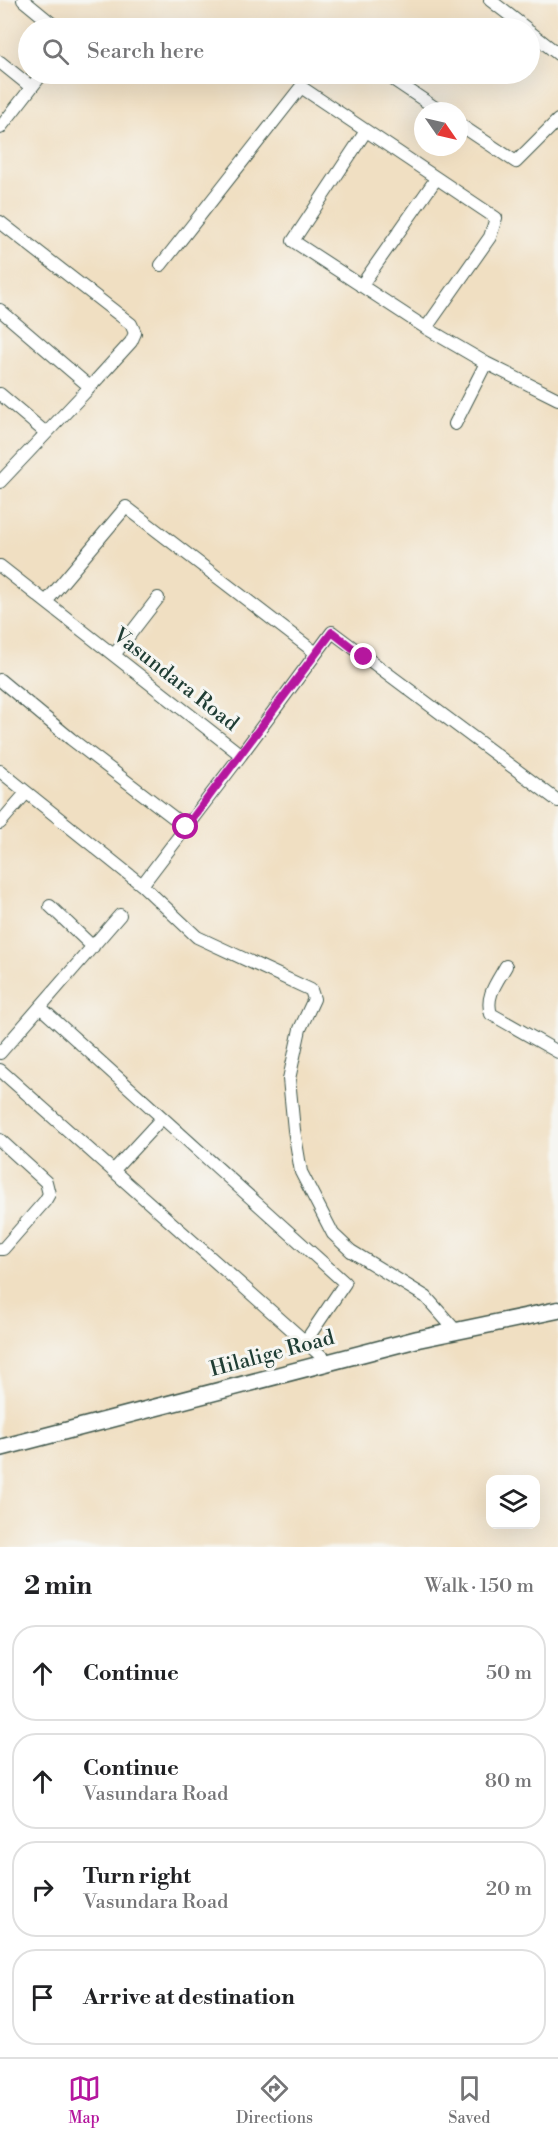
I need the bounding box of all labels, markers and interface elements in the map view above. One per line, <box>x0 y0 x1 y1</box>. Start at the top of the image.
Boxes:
search box <box>18 18 540 84</box>
icon: search <box>39 35 72 68</box>
text: Search here <box>87 38 204 65</box>
north arrow <box>414 102 468 156</box>
street label: Vasundara Road <box>106 622 244 737</box>
route end <box>350 643 376 669</box>
route start <box>172 813 198 839</box>
street label: Hilalige Road <box>207 1325 338 1383</box>
map controls <box>486 1475 540 1529</box>
button: layers <box>486 1475 540 1529</box>
text: 2 min <box>24 1570 92 1602</box>
text: Walk · 150 m <box>425 1574 534 1599</box>
icon: ahead <box>26 1657 59 1690</box>
text: Continue <box>83 1660 179 1687</box>
text: 50 m <box>486 1661 532 1686</box>
text: Continue <box>83 1755 179 1782</box>
icon: ahead <box>26 1765 59 1798</box>
text: 80 m <box>485 1769 532 1794</box>
text: Vasundara Road <box>83 1782 228 1807</box>
text: Turn right <box>83 1863 191 1890</box>
icon: right <box>26 1873 59 1906</box>
text: 20 m <box>486 1877 532 1902</box>
text: Vasundara Road <box>83 1890 228 1915</box>
icon: arrive <box>26 1981 59 2014</box>
text: Arrive at destination <box>83 1984 295 2011</box>
tab: Map <box>68 2072 101 2128</box>
tab: Directions <box>236 2072 313 2128</box>
tab: Saved <box>448 2072 490 2128</box>

